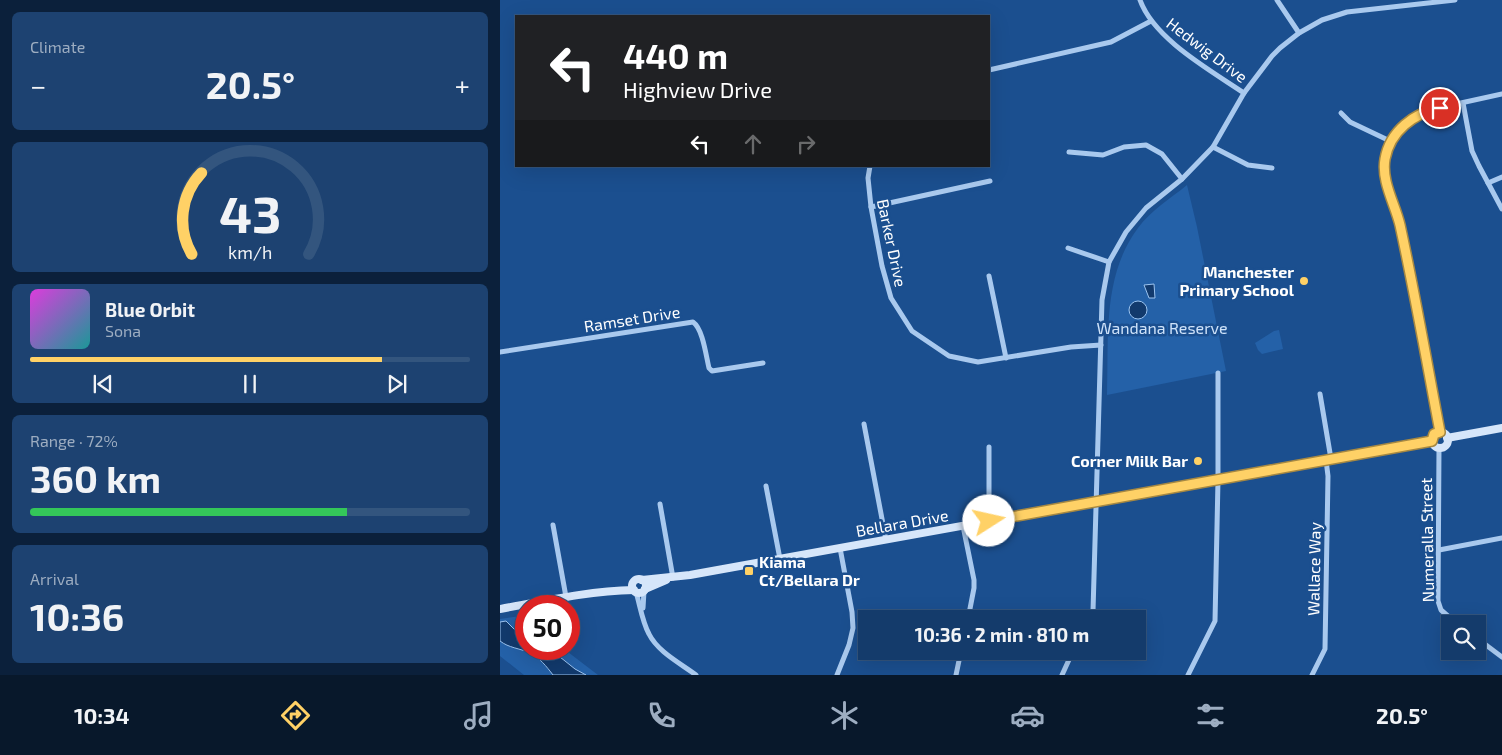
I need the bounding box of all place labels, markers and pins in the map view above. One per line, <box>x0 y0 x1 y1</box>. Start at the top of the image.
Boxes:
pin <box>1419 87 1461 129</box>
place label: Manchester Primary School <box>1179 262 1295 300</box>
marker: Manchester Primary School <box>1298 275 1310 287</box>
place label: Corner Milk Bar <box>1071 451 1188 470</box>
marker: Corner Milk Bar <box>1192 455 1204 467</box>
place label: Kiama Ct/Bellara Dr <box>759 552 860 589</box>
marker: Kiama Ct/Bellara Dr <box>743 565 755 577</box>

